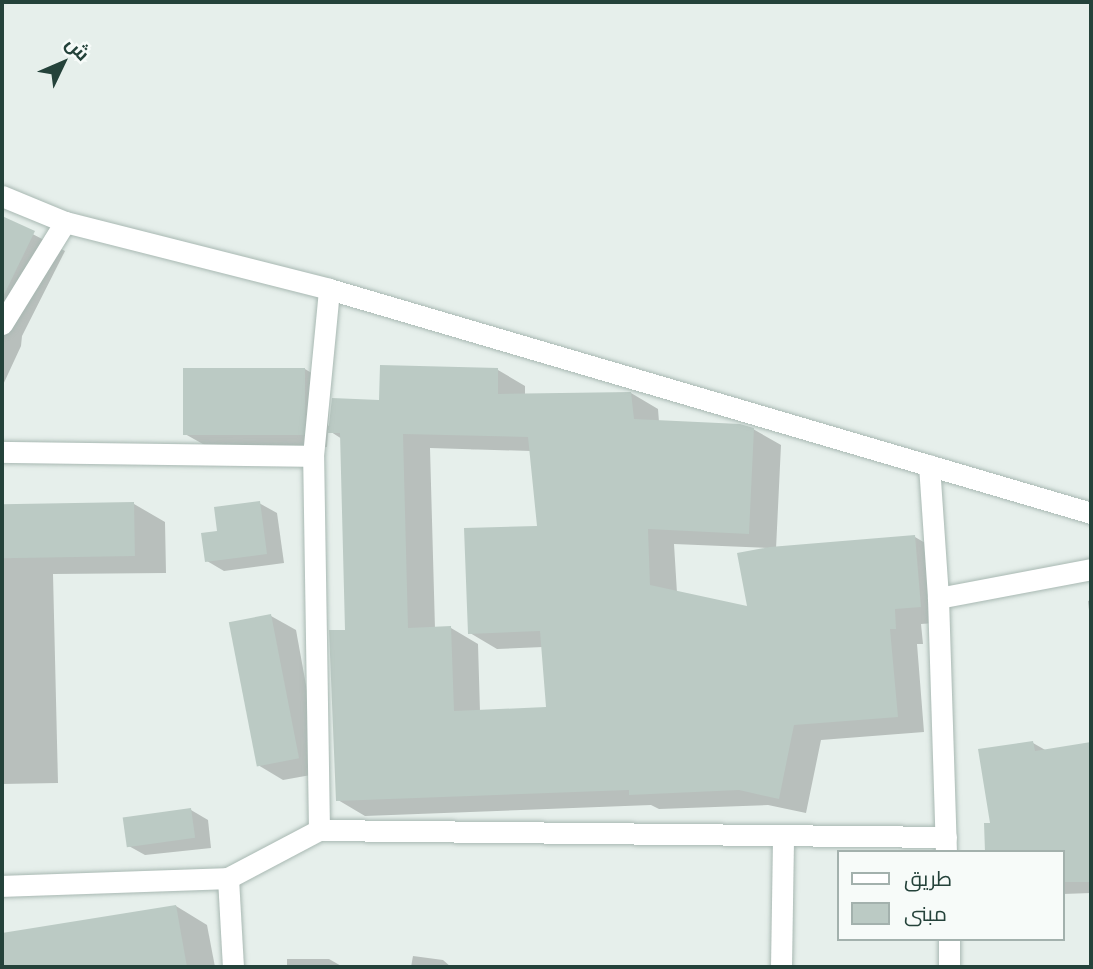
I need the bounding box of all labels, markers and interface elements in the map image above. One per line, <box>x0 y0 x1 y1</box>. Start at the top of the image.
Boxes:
north arrow <box>28 28 98 98</box>
text: ش <box>61 31 95 66</box>
legend <box>838 850 1065 941</box>
text: طريق <box>904 865 952 891</box>
text: مبنى <box>904 900 947 926</box>

